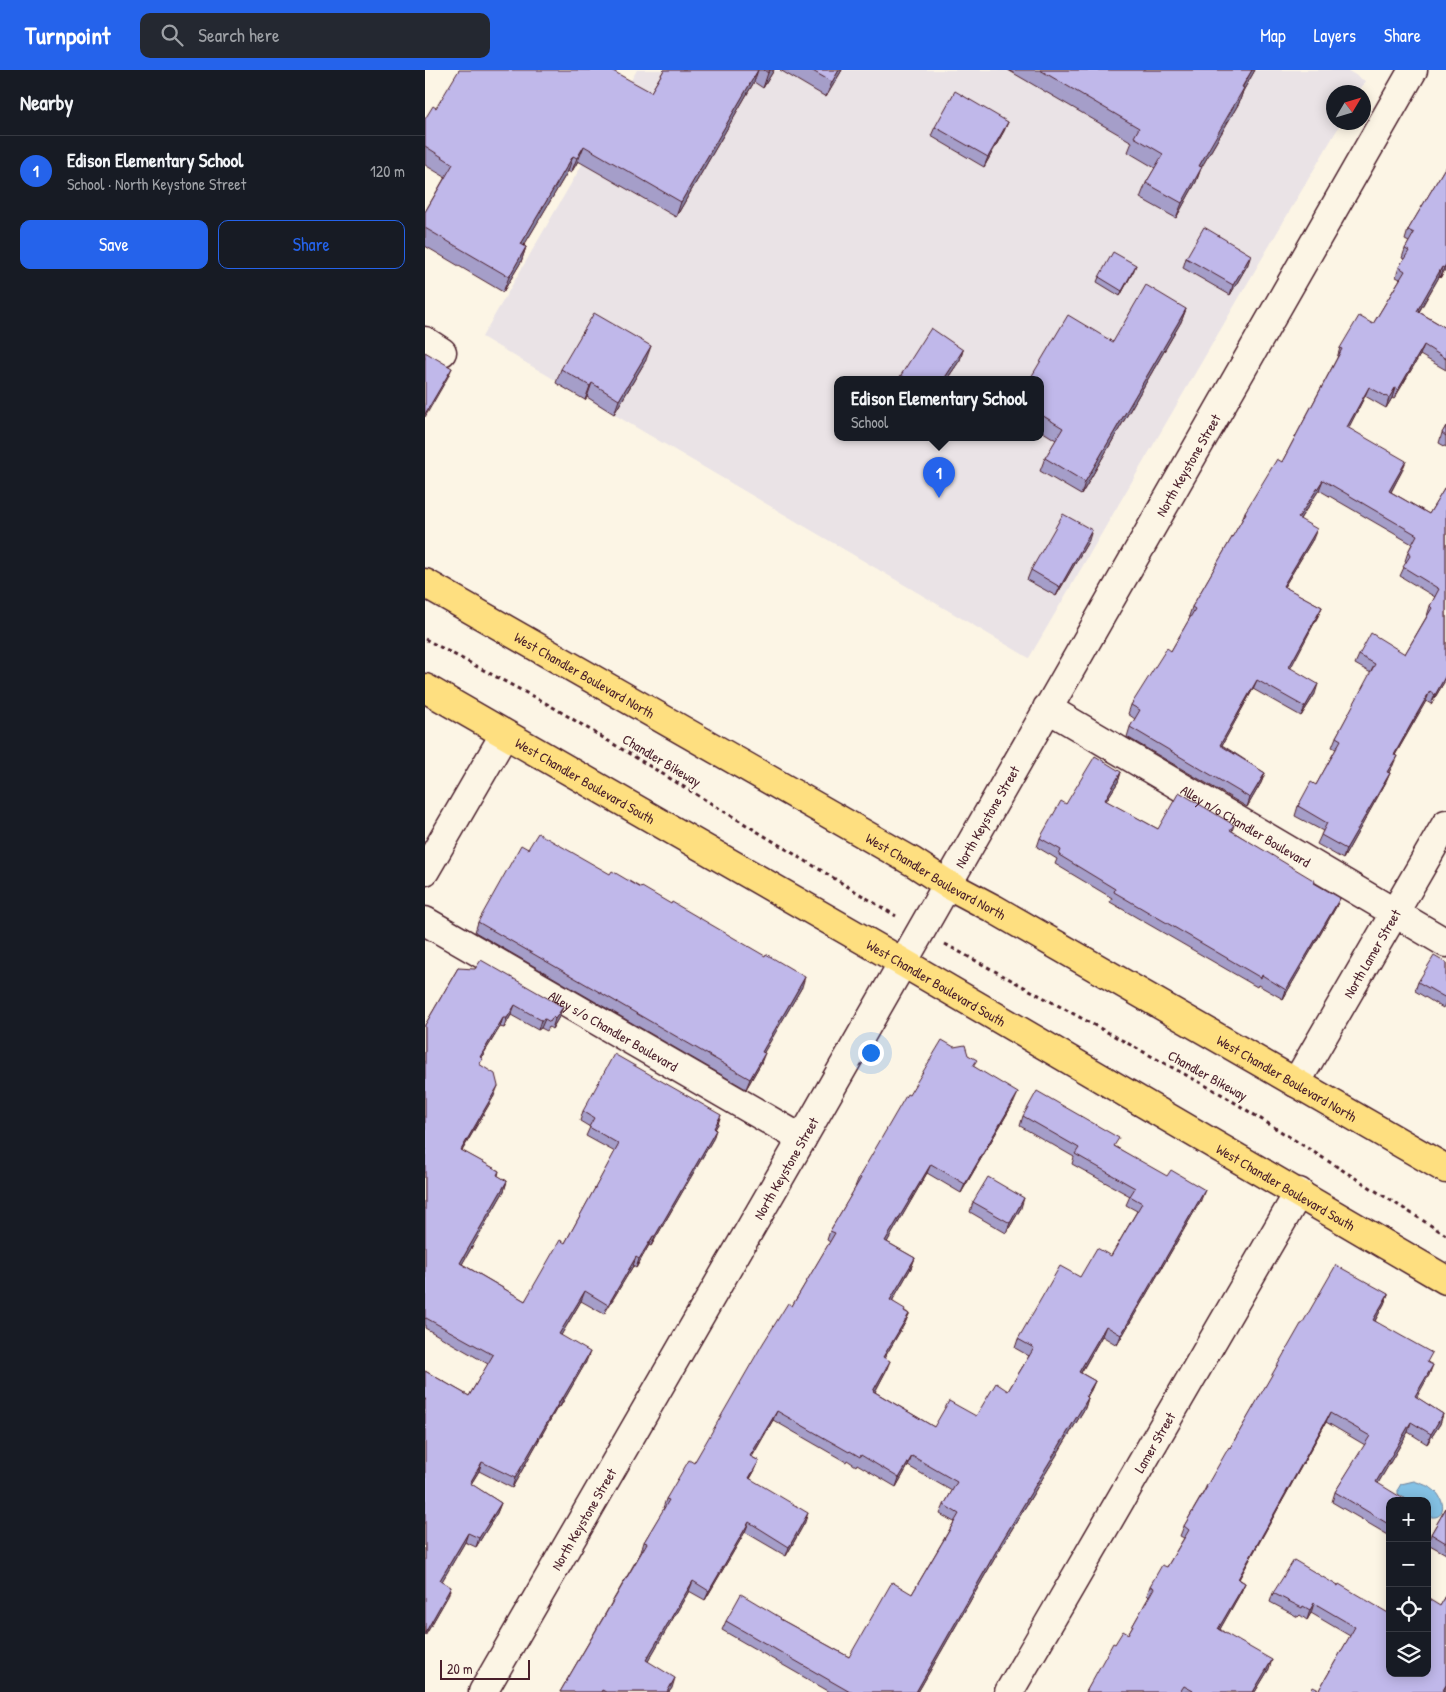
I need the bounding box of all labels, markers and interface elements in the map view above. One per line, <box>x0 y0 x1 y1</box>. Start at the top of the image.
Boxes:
search box <box>140 13 490 58</box>
text: Turnpoint <box>25 19 110 51</box>
icon: search <box>158 21 186 49</box>
text: Search here <box>198 22 280 48</box>
text: Map <box>1260 23 1286 48</box>
text: Layers <box>1314 23 1356 48</box>
text: Share <box>1384 23 1421 48</box>
north arrow <box>1326 85 1371 130</box>
text: Nearby <box>20 88 73 117</box>
text: Edison Elementary School <box>67 147 243 173</box>
text: 1 <box>33 160 39 182</box>
text: 120 m <box>370 160 405 182</box>
text: School · North Keystone Street <box>67 173 246 195</box>
button: Save <box>20 220 208 269</box>
button: Share <box>218 220 405 269</box>
popup <box>834 376 1044 441</box>
text: Edison Elementary School <box>851 385 1027 411</box>
street label: North Keystone Street <box>1151 410 1224 519</box>
text: School <box>851 411 888 433</box>
pin: 1 <box>923 457 955 498</box>
street label: West Chandler Boulevard North <box>511 627 658 722</box>
street label: Chandler Bikeway <box>619 729 705 792</box>
street label: West Chandler Boulevard South <box>512 733 659 828</box>
street label: North Keystone Street <box>950 762 1023 871</box>
street label: Alley n/o Chandler Boulevard <box>1178 780 1315 871</box>
street label: West Chandler Boulevard North <box>863 828 1010 923</box>
street label: North Lamer Street <box>1338 905 1404 1001</box>
street label: West Chandler Boulevard South <box>863 934 1009 1030</box>
street label: Alley s/o Chandler Boulevard <box>546 985 682 1075</box>
street label: West Chandler Boulevard North <box>1214 1030 1361 1125</box>
your location <box>858 1040 884 1066</box>
street label: Chandler Bikeway <box>1164 1045 1251 1106</box>
street label: North Keystone Street <box>748 1113 822 1222</box>
street label: West Chandler Boulevard South <box>1213 1139 1359 1235</box>
street label: Lamer Street <box>1129 1408 1179 1476</box>
street label: North Keystone Street <box>546 1464 620 1573</box>
map controls <box>1386 1497 1431 1677</box>
button: + <box>1386 1497 1431 1542</box>
button: − <box>1386 1542 1431 1587</box>
button: locate <box>1386 1587 1431 1632</box>
button: layers <box>1386 1632 1431 1677</box>
scale bar <box>440 1657 530 1680</box>
text: 20 m <box>447 1659 473 1678</box>

